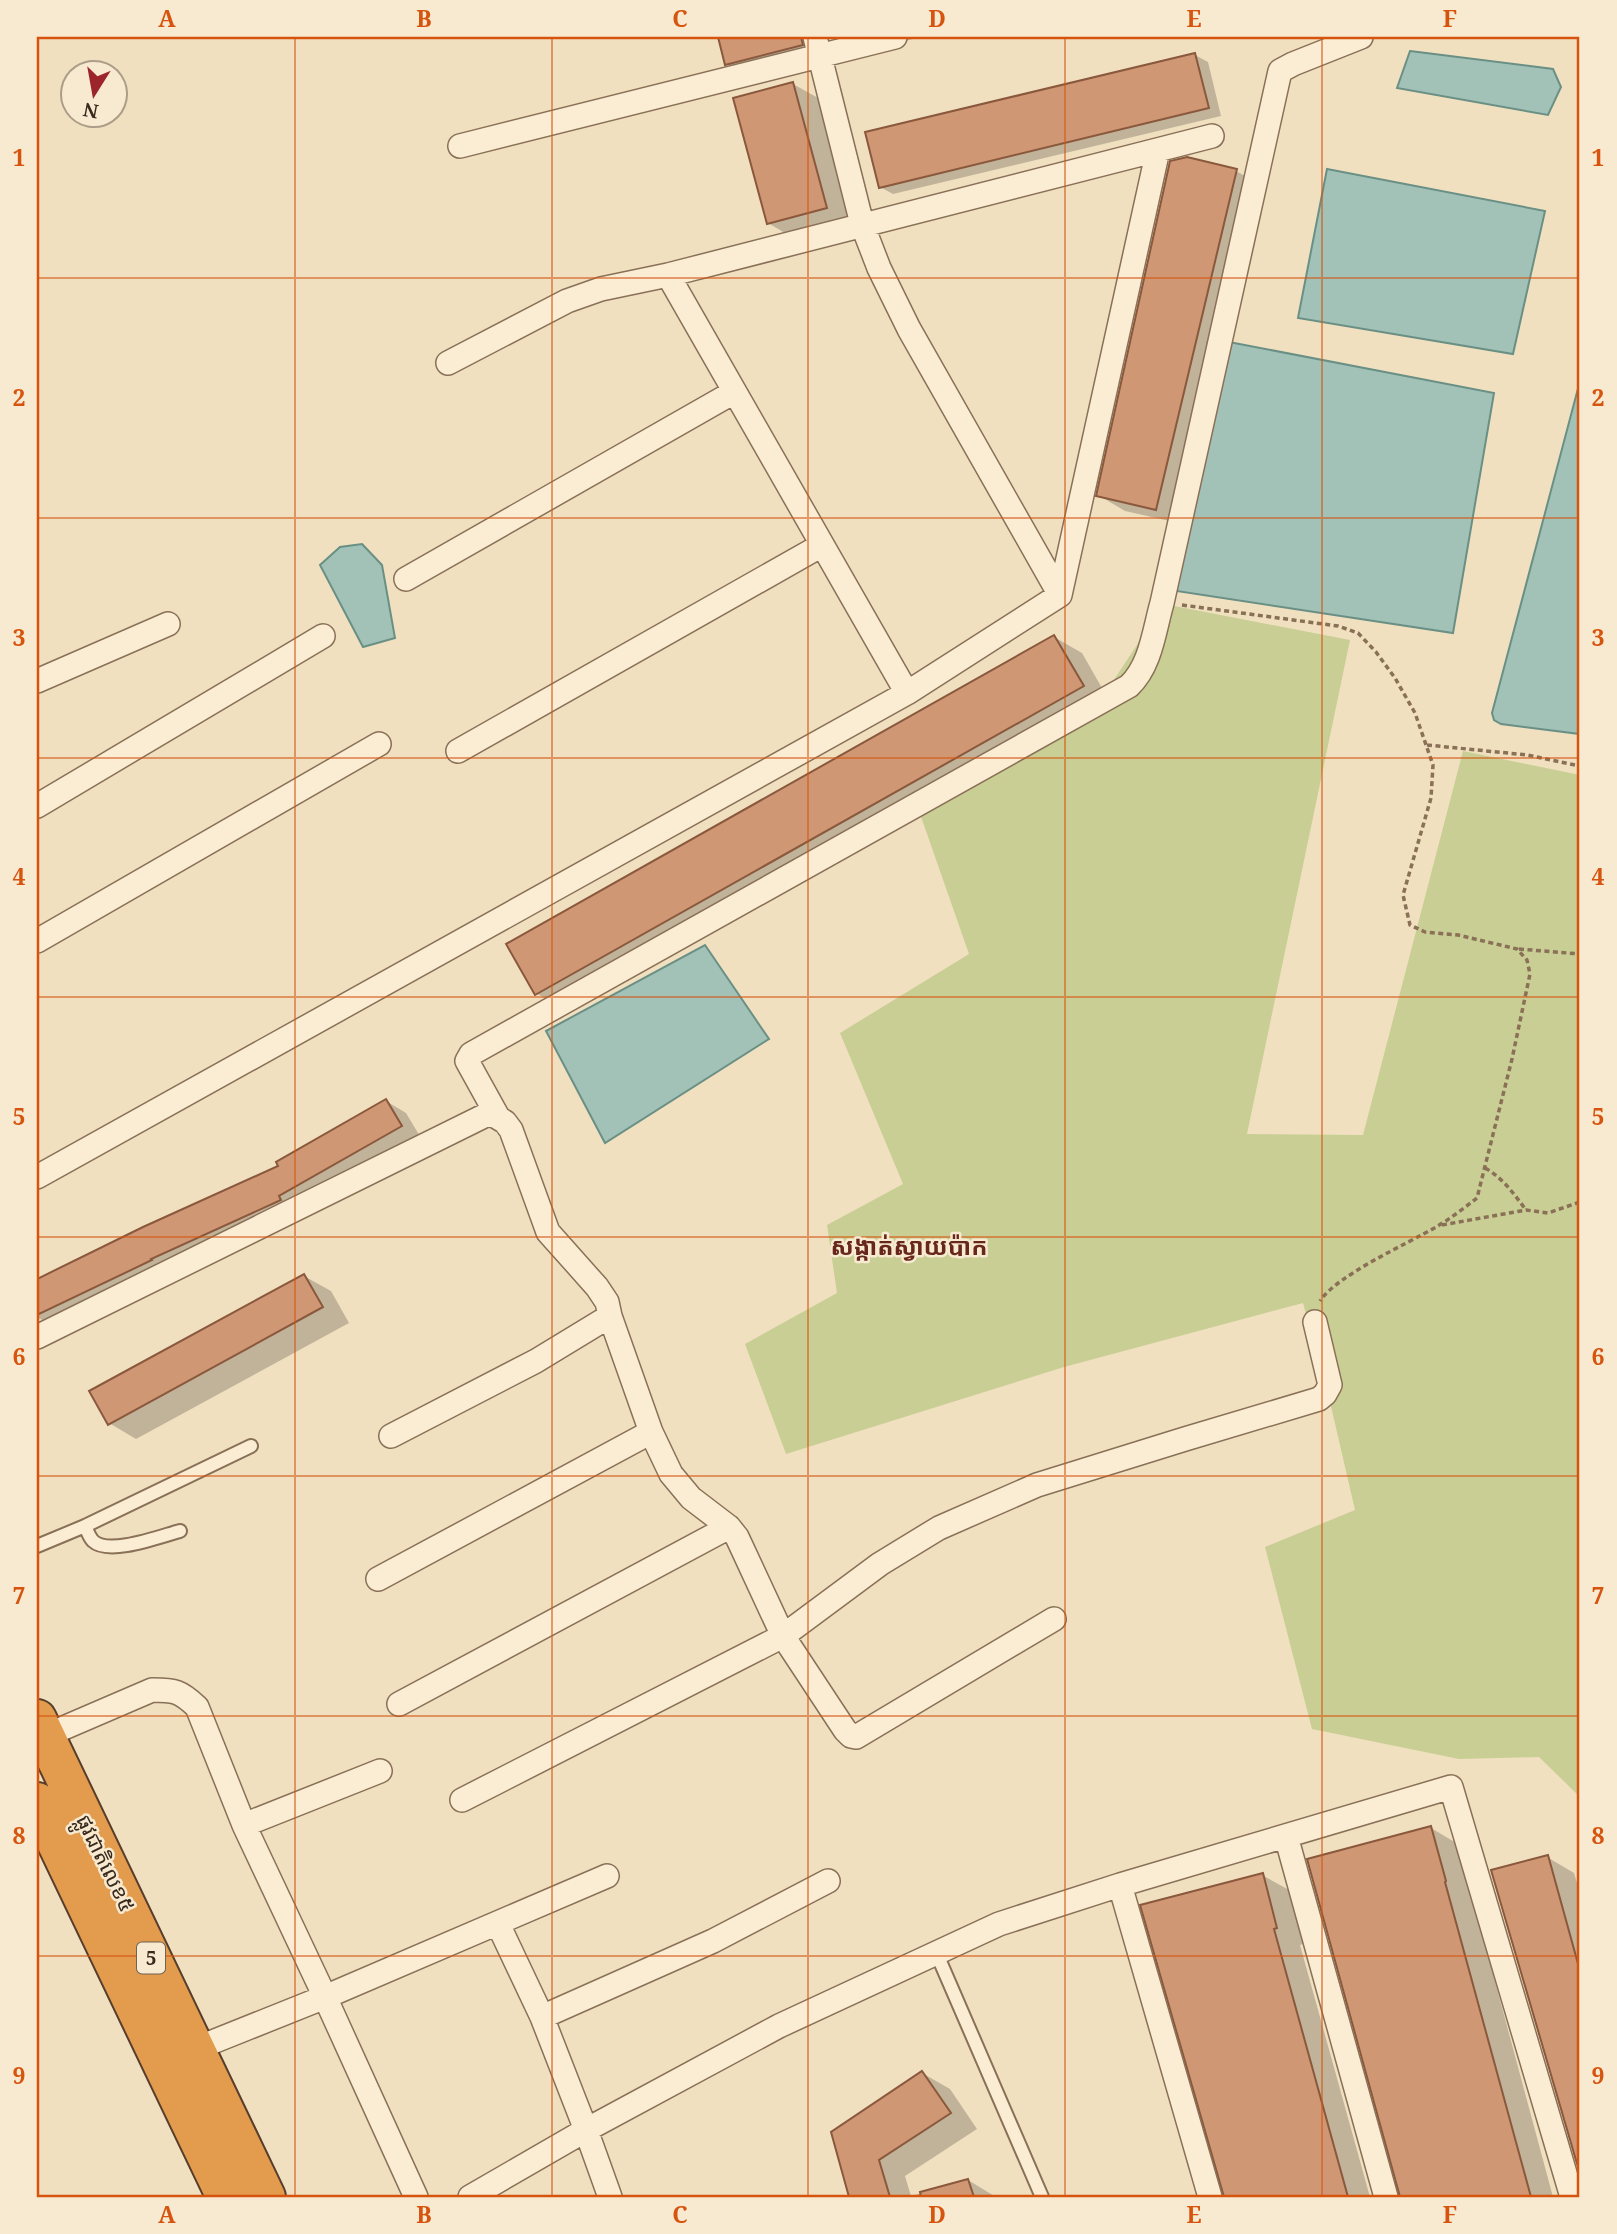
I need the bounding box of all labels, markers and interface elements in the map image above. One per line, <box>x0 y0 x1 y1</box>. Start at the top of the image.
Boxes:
text: A <box>158 2 176 34</box>
text: B <box>416 2 432 34</box>
text: C <box>672 2 688 34</box>
text: D <box>928 2 946 34</box>
text: E <box>1186 2 1202 34</box>
text: F <box>1443 2 1457 34</box>
north arrow <box>60 60 130 130</box>
text: N <box>81 96 101 125</box>
text: 1 <box>13 141 26 173</box>
text: 1 <box>1592 141 1605 173</box>
text: 2 <box>13 381 26 413</box>
text: 2 <box>1592 381 1605 413</box>
text: 3 <box>13 621 26 653</box>
text: 3 <box>1592 621 1605 653</box>
text: 4 <box>13 860 26 892</box>
text: 4 <box>1592 860 1605 892</box>
text: 5 <box>13 1100 26 1132</box>
text: 5 <box>1592 1100 1605 1132</box>
district label: សង្កាត់ស្វាយប៉ាក <box>830 1229 988 1262</box>
text: 6 <box>13 1340 26 1372</box>
text: 6 <box>1592 1340 1605 1372</box>
text: 7 <box>13 1579 26 1611</box>
text: 7 <box>1592 1579 1605 1611</box>
street label: ផ្លូវជាតិលេខ៥ <box>65 1810 142 1919</box>
text: 8 <box>13 1819 26 1851</box>
text: 8 <box>1592 1819 1605 1851</box>
road number: 5 <box>137 1942 165 1974</box>
text: 9 <box>13 2059 26 2091</box>
text: 9 <box>1592 2059 1605 2091</box>
text: A <box>158 2198 176 2230</box>
text: B <box>416 2198 432 2230</box>
text: C <box>672 2198 688 2230</box>
text: D <box>928 2198 946 2230</box>
text: E <box>1186 2198 1202 2230</box>
text: F <box>1443 2198 1457 2230</box>

